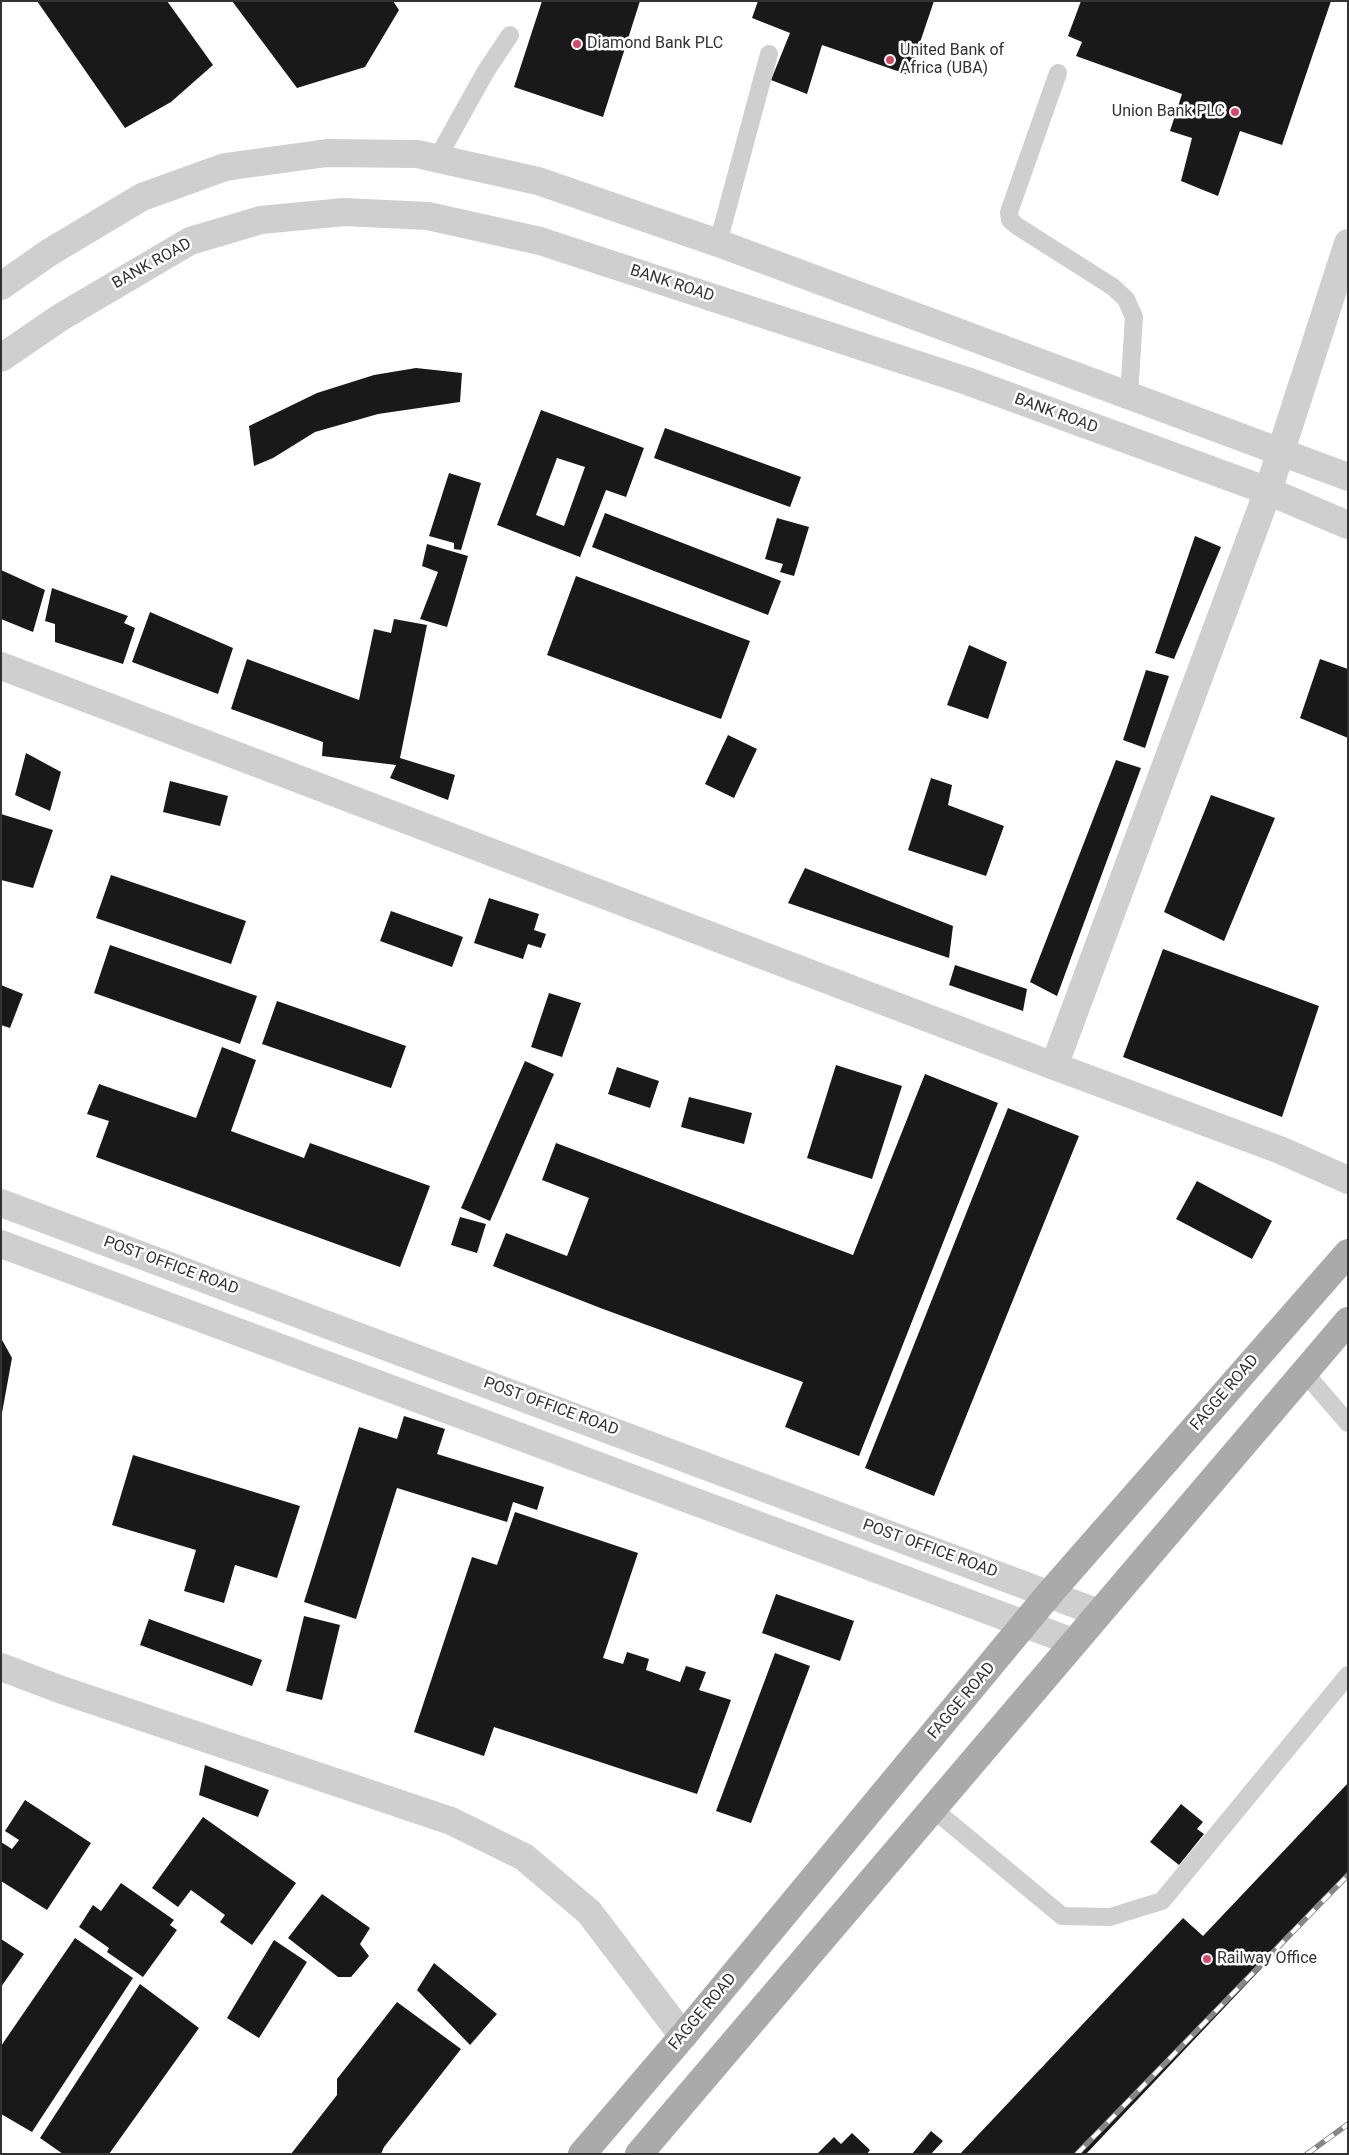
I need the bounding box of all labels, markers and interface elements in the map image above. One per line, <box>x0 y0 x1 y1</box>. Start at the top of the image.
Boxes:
place label: Diamond Bank PLC <box>587 34 723 54</box>
marker: Diamond Bank PLC <box>571 38 583 50</box>
place label: United Bank of Africa (UBA) <box>900 41 1004 79</box>
marker: United Bank of Africa (UBA) <box>884 54 896 66</box>
place label: Union Bank PLC <box>1112 102 1225 122</box>
marker: Union Bank PLC <box>1229 106 1241 118</box>
street label: BANK ROAD <box>109 234 195 294</box>
street label: BANK ROAD <box>627 261 717 307</box>
street label: BANK ROAD <box>1012 390 1100 438</box>
street label: POST OFFICE ROAD <box>101 1233 241 1299</box>
street label: FAGGE ROAD <box>1187 1351 1263 1435</box>
street label: POST OFFICE ROAD <box>481 1374 621 1440</box>
street label: POST OFFICE ROAD <box>860 1516 1000 1582</box>
street label: FAGGE ROAD <box>924 1659 1000 1743</box>
place label: Railway Office <box>1217 1949 1317 1969</box>
marker: Railway Office <box>1201 1953 1213 1965</box>
street label: FAGGE ROAD <box>665 1970 741 2054</box>

